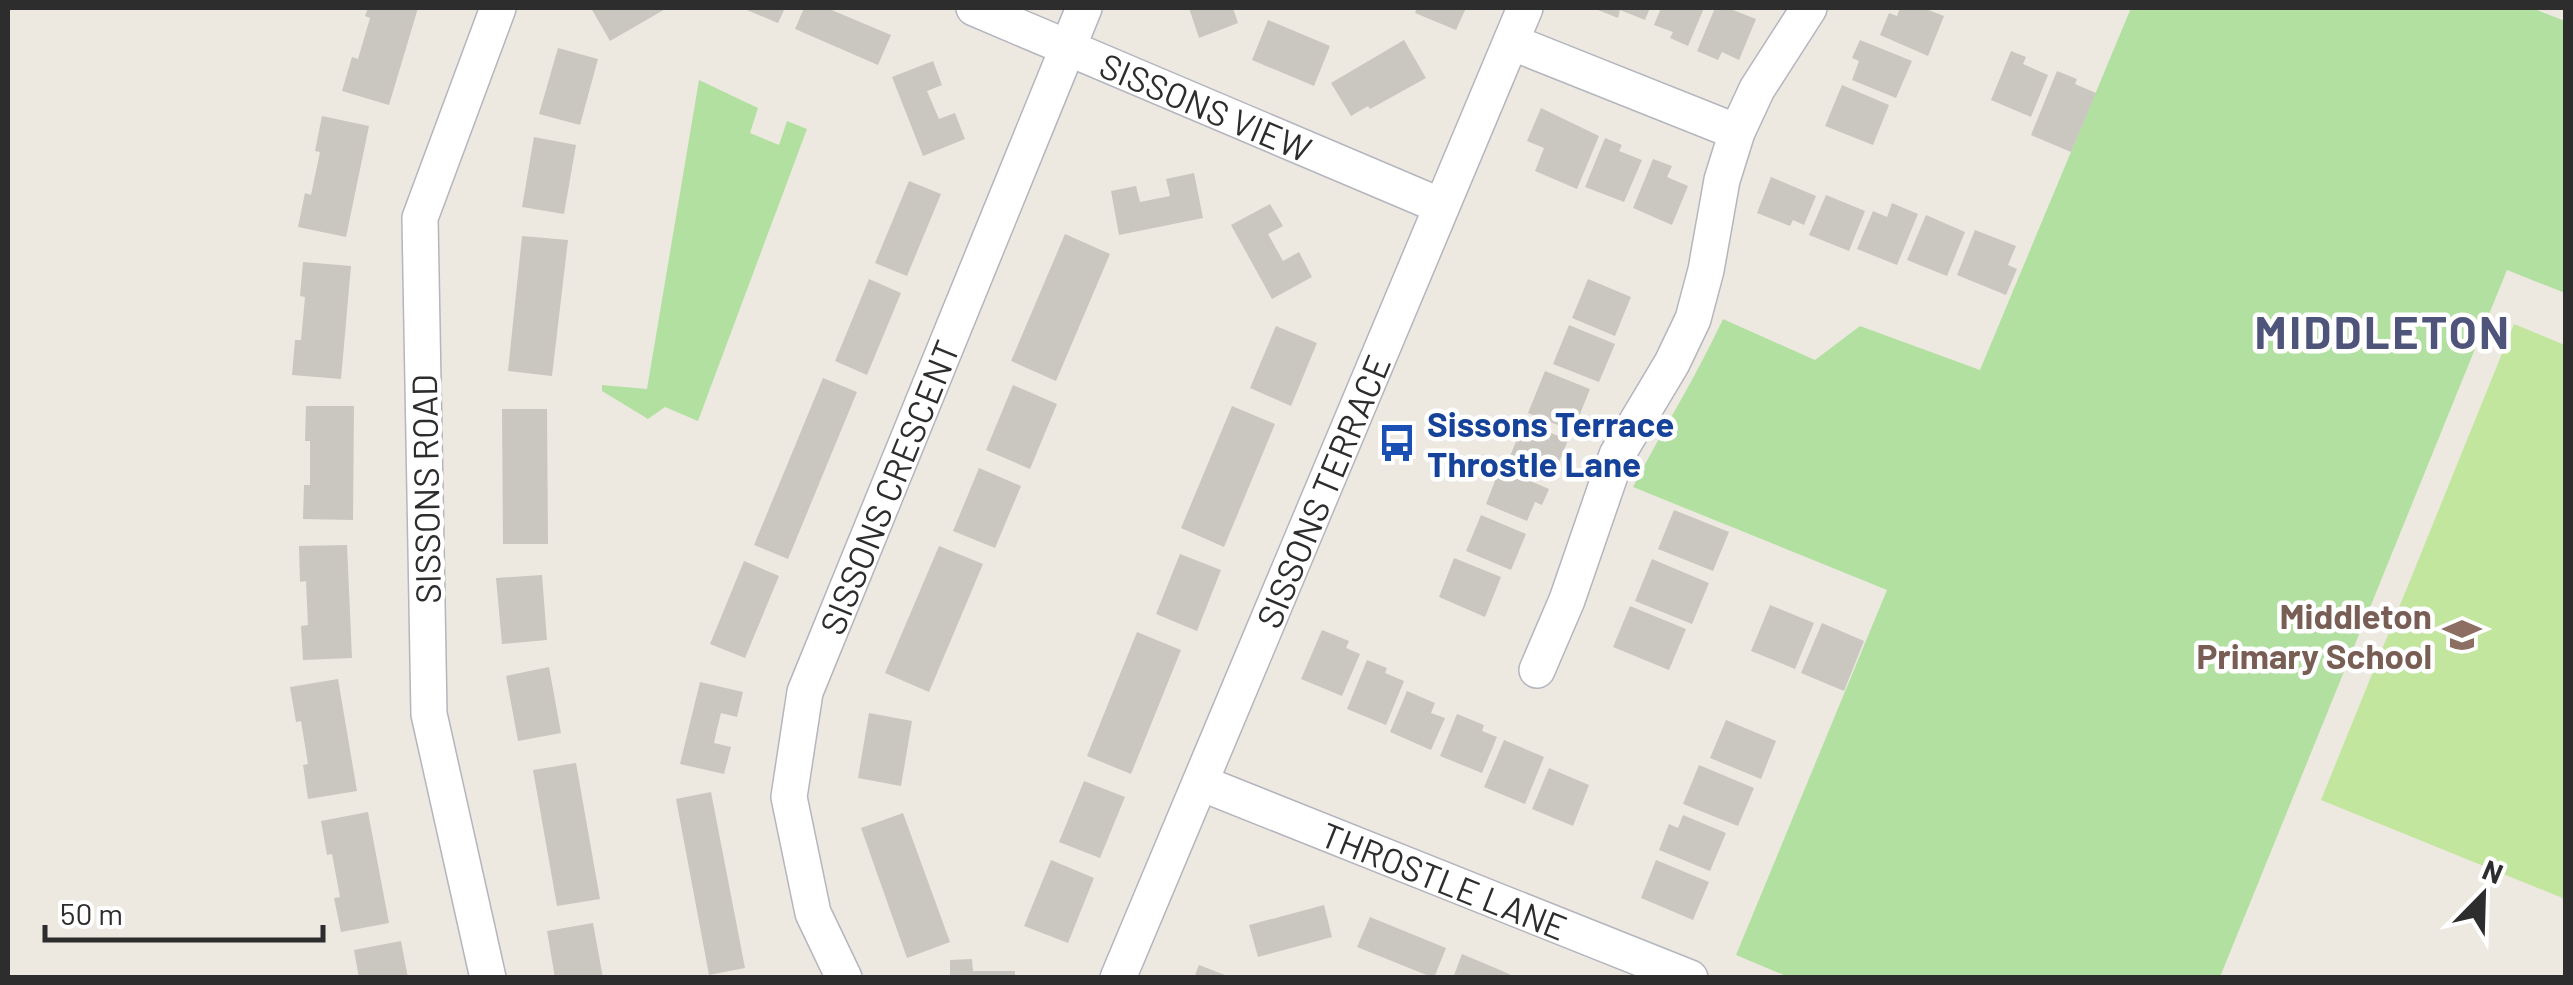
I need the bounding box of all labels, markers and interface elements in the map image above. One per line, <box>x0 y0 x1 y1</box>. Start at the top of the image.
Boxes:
street label: SISSONS VIEW <box>1094 43 1318 170</box>
district label: MIDDLETON <box>2254 304 2512 358</box>
street label: SISSONS CRESCENT <box>810 334 967 640</box>
street label: SISSONS TERRACE <box>1246 348 1398 634</box>
street label: SISSONS ROAD <box>402 374 448 604</box>
place label: Sissons Terrace Throstle Lane <box>1427 402 1674 484</box>
bus stop icon: Sissons Terrace Throstle Lane <box>1376 422 1418 464</box>
place label: Middleton Primary School <box>2196 594 2432 676</box>
school or university icon: Middleton Primary School <box>2441 614 2483 656</box>
street label: THROSTLE LANE <box>1315 812 1573 948</box>
north arrow <box>2433 845 2533 945</box>
text: N <box>2478 852 2508 890</box>
scale bar <box>45 880 322 942</box>
text: 50 m <box>60 895 123 931</box>

